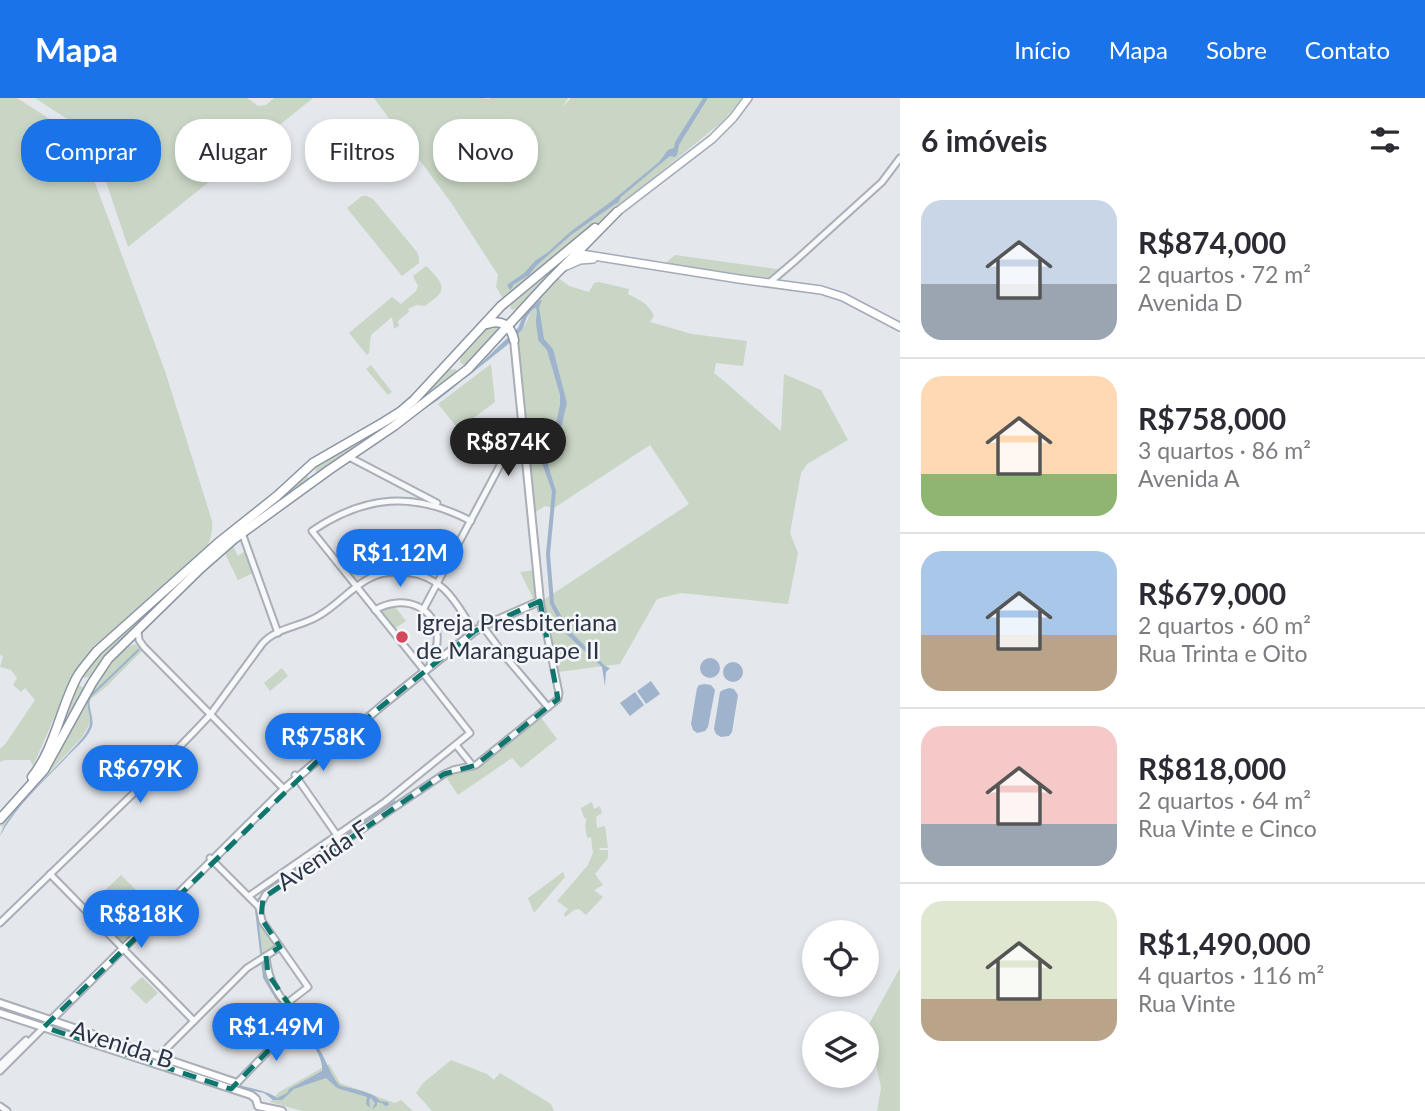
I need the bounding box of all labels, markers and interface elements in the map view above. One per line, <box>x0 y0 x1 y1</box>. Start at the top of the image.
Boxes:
text: Mapa <box>35 29 118 69</box>
text: Início <box>1014 35 1071 64</box>
text: Mapa <box>1109 35 1168 64</box>
text: Sobre <box>1206 35 1267 64</box>
text: Contato <box>1305 35 1390 64</box>
chip: Comprar <box>21 119 161 182</box>
chip: Alugar <box>175 119 291 182</box>
chip: Filtros <box>305 119 419 182</box>
chip: Novo <box>433 119 538 182</box>
icon: filters <box>1366 121 1404 159</box>
text: 6 imóveis <box>921 122 1047 158</box>
text: R$874,000 <box>1138 224 1286 260</box>
icon: home <box>977 228 1061 312</box>
text: 2 quartos · 72 m² <box>1138 260 1311 288</box>
text: Avenida D <box>1138 288 1242 316</box>
text: R$758,000 <box>1138 400 1286 436</box>
icon: home <box>977 404 1061 488</box>
pin: R$874K <box>451 418 565 478</box>
text: R$874K <box>466 427 550 455</box>
text: 3 quartos · 86 m² <box>1138 436 1311 464</box>
text: Avenida A <box>1138 464 1240 492</box>
pin: R$1.12M <box>335 530 465 589</box>
text: R$1.12M <box>352 538 448 566</box>
text: R$679,000 <box>1138 575 1286 611</box>
icon: home <box>977 579 1061 663</box>
place label: Igreja Presbiteriana de Maranguape II <box>416 607 617 664</box>
text: 2 quartos · 60 m² <box>1138 611 1311 639</box>
marker: Igreja Presbiteriana de Maranguape II <box>394 629 410 645</box>
text: Rua Trinta e Oito <box>1138 639 1308 667</box>
pin: R$758K <box>266 714 380 773</box>
text: R$758K <box>281 722 365 750</box>
pin: R$679K <box>83 746 197 805</box>
text: R$818,000 <box>1138 750 1286 786</box>
text: R$679K <box>98 754 182 782</box>
icon: home <box>977 754 1061 838</box>
text: 2 quartos · 64 m² <box>1138 786 1311 814</box>
street label: Avenida F <box>271 814 373 896</box>
text: Rua Vinte e Cinco <box>1138 814 1317 842</box>
pin: R$818K <box>84 890 198 950</box>
text: R$818K <box>99 899 183 927</box>
map controls <box>802 920 879 1088</box>
button: locate <box>802 920 879 997</box>
text: R$1,490,000 <box>1138 925 1311 961</box>
icon: home <box>977 929 1061 1013</box>
text: 4 quartos · 116 m² <box>1138 961 1324 989</box>
text: Rua Vinte <box>1138 989 1235 1017</box>
pin: R$1.49M <box>211 1004 341 1063</box>
button: layers <box>802 1011 879 1088</box>
text: R$1.49M <box>228 1012 324 1040</box>
street label: Avenida B <box>67 1013 177 1074</box>

